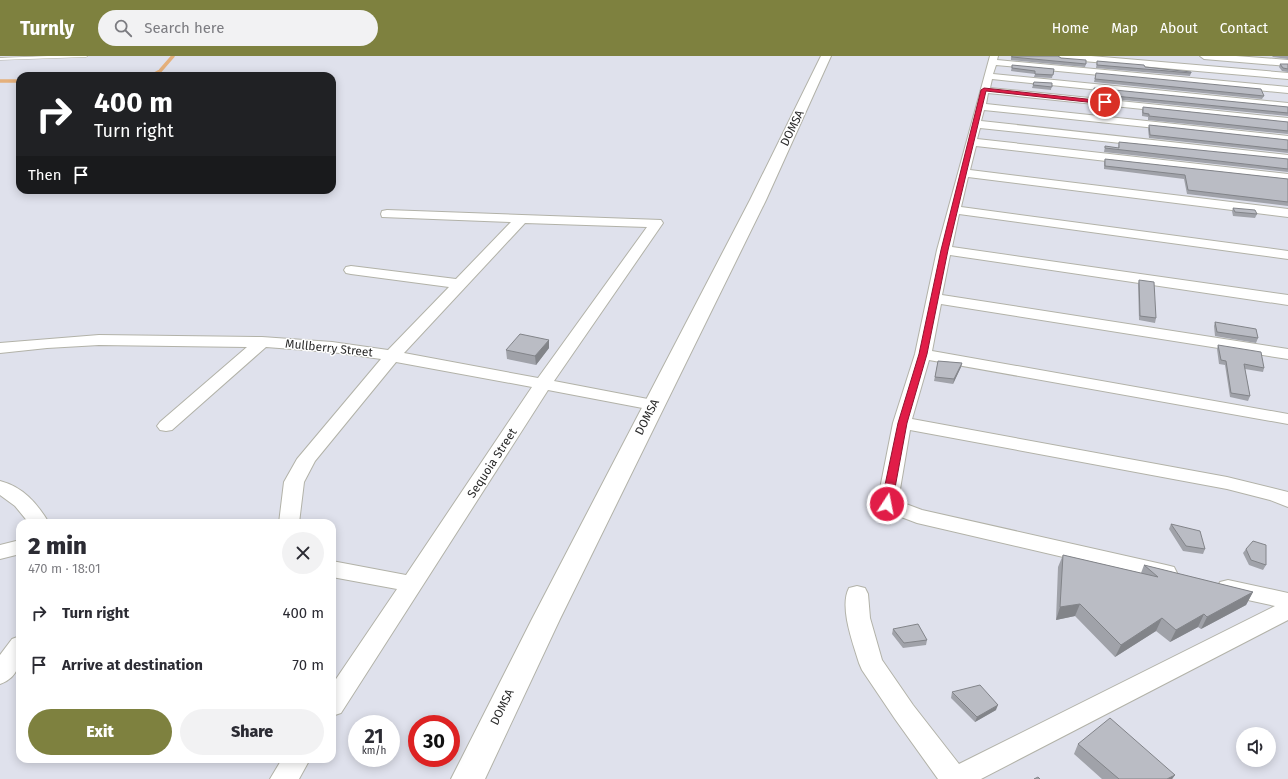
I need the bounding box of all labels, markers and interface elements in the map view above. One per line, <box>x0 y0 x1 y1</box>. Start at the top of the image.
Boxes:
search box <box>98 10 378 46</box>
text: Turnly <box>20 17 74 40</box>
icon: search <box>112 17 134 39</box>
text: Search here <box>144 19 224 37</box>
text: Home <box>1052 20 1089 37</box>
text: Map <box>1111 20 1138 37</box>
text: About <box>1160 20 1198 37</box>
text: Contact <box>1220 20 1268 37</box>
pin <box>1088 85 1122 119</box>
text: 400 m <box>94 86 173 119</box>
icon: right <box>28 88 80 140</box>
icon: arrive <box>1094 91 1116 113</box>
street label: DOMSA <box>777 108 807 148</box>
text: Turn right <box>94 120 174 142</box>
icon: arrive <box>70 164 92 186</box>
text: Then <box>28 166 62 184</box>
street label: Mullberry Street <box>285 336 374 360</box>
street label: DOMSA <box>632 397 662 437</box>
street label: Sequoia Street <box>464 425 520 500</box>
position arrow <box>866 483 908 525</box>
text: 2 min <box>28 532 87 560</box>
button: close <box>282 532 324 574</box>
text: 470 m · 18:01 <box>28 561 101 576</box>
icon: right <box>28 602 50 624</box>
text: Turn right <box>62 604 129 622</box>
text: 400 m <box>282 604 324 622</box>
icon: arrive <box>28 654 50 676</box>
text: Arrive at destination <box>62 656 203 674</box>
text: 70 m <box>292 656 324 674</box>
street label: DOMSA <box>487 687 517 727</box>
button: Exit <box>28 709 172 755</box>
button: Share <box>180 709 324 755</box>
speed limit sign: 30 <box>408 715 460 767</box>
text: 21 <box>364 724 384 748</box>
map controls <box>1236 727 1276 767</box>
button: sound <box>1236 727 1276 767</box>
text: km/h <box>362 745 386 757</box>

